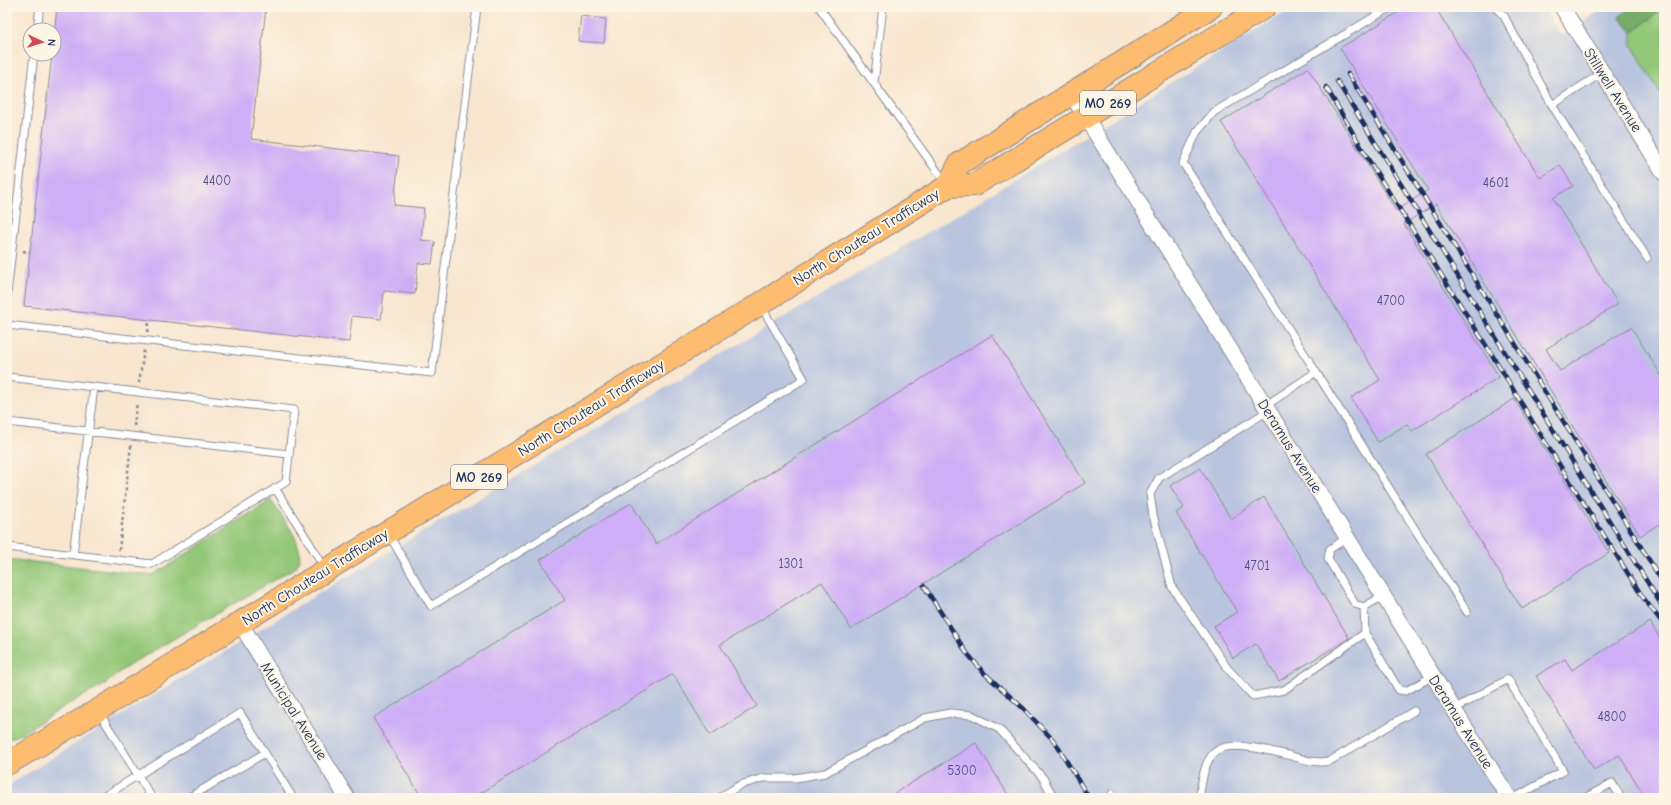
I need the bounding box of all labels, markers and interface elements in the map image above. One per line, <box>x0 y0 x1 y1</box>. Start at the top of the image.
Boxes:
north arrow <box>22 22 62 62</box>
text: N <box>45 39 58 47</box>
street label: Stillwell Avenue <box>1580 45 1646 136</box>
road number: MO 269 <box>1080 91 1136 115</box>
house number: 4400 <box>203 173 231 188</box>
house number: 4601 <box>1483 175 1509 190</box>
street label: North Chouteau Trafficway <box>790 184 943 289</box>
house number: 4700 <box>1377 293 1405 308</box>
street label: North Chouteau Trafficway <box>515 355 668 460</box>
street label: Deramus Avenue <box>1254 396 1326 497</box>
road number: MO 269 <box>451 465 507 489</box>
street label: North Chouteau Trafficway <box>239 524 392 629</box>
house number: 1301 <box>779 556 803 571</box>
house number: 4701 <box>1244 558 1270 573</box>
street label: Municipal Avenue <box>257 659 332 764</box>
street label: Deramus Avenue <box>1425 672 1497 773</box>
house number: 4800 <box>1598 709 1626 724</box>
house number: 5300 <box>947 763 977 778</box>

